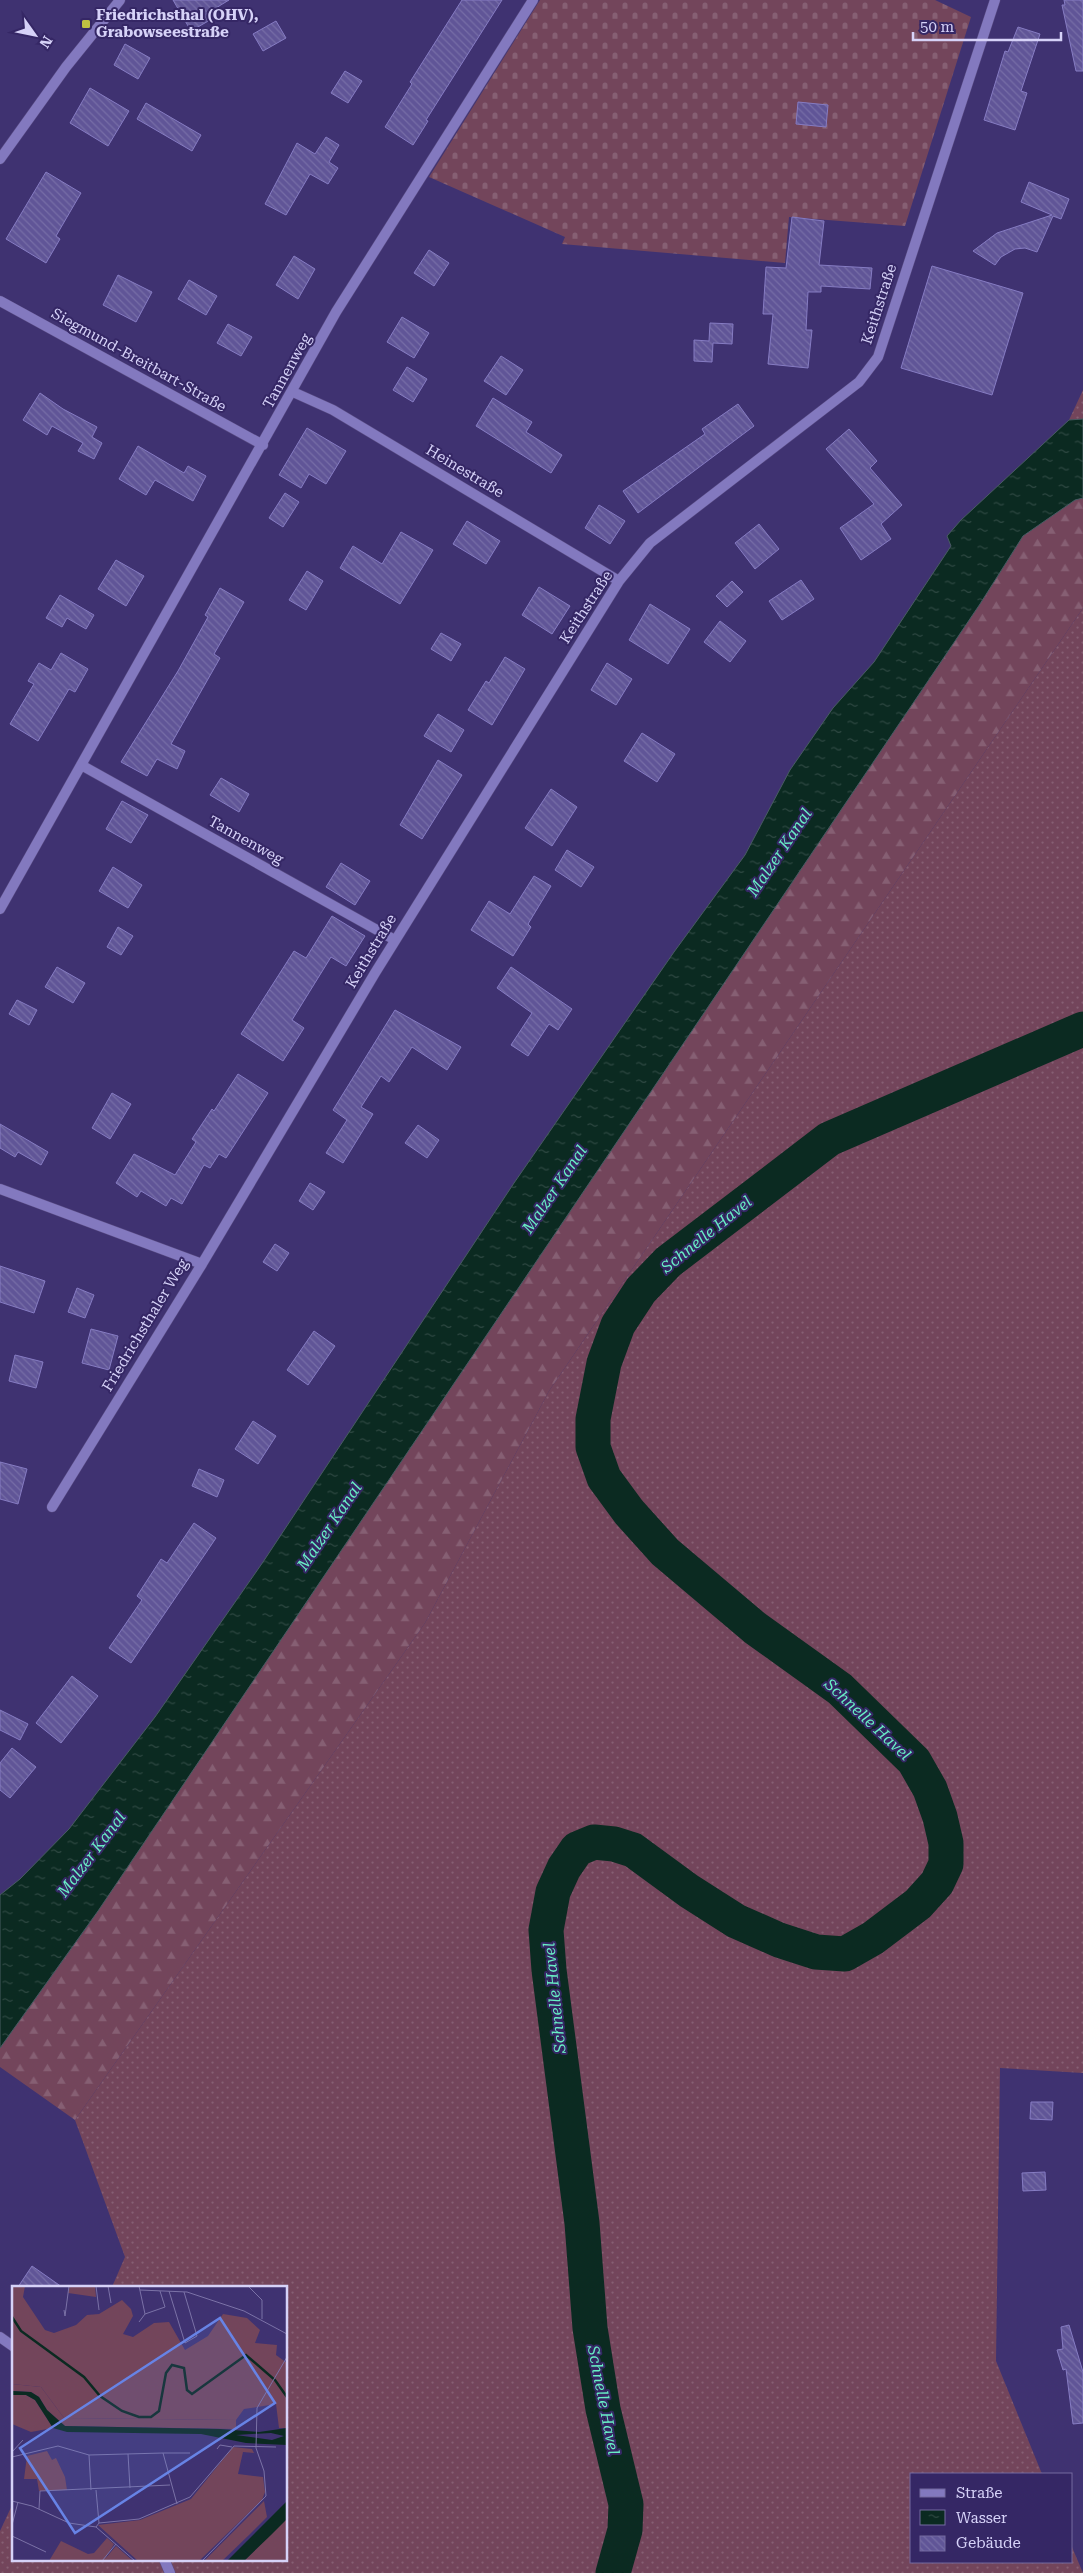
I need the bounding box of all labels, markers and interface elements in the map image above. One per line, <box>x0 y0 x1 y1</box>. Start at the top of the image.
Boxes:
place label: Friedrichsthal (OHV), Grabowseestraße <box>96 6 259 41</box>
north arrow <box>10 10 60 60</box>
scale bar <box>913 10 1060 42</box>
marker: Friedrichsthal (OHV), Grabowseestraße <box>80 18 92 30</box>
text: 50 m <box>920 18 955 36</box>
text: N <box>36 33 56 51</box>
street label: Keithstraße <box>858 262 900 346</box>
street label: Siegmund-Breitbart-Straße <box>48 304 230 416</box>
street label: Tannenweg <box>259 330 315 412</box>
street label: Heinestraße <box>423 441 507 501</box>
street label: Keithstraße <box>556 567 616 647</box>
water label: Malzer Kanal <box>743 805 816 901</box>
street label: Tannenweg <box>205 812 287 868</box>
street label: Keithstraße <box>342 911 400 991</box>
water label: Malzer Kanal <box>518 1142 591 1238</box>
water label: Schnelle Havel <box>656 1192 756 1277</box>
street label: Friedrichsthaler Weg <box>98 1255 192 1395</box>
water label: Malzer Kanal <box>293 1479 366 1575</box>
water label: Schnelle Havel <box>820 1674 915 1764</box>
water label: Malzer Kanal <box>53 1808 130 1901</box>
water label: Schnelle Havel <box>539 1941 570 2055</box>
inset map <box>12 2286 288 2560</box>
water label: Schnelle Havel <box>583 2343 623 2457</box>
legend <box>910 2473 1073 2563</box>
text: Straße <box>956 2484 1003 2502</box>
text: Wasser <box>956 2509 1007 2527</box>
text: Gebäude <box>956 2534 1021 2552</box>

